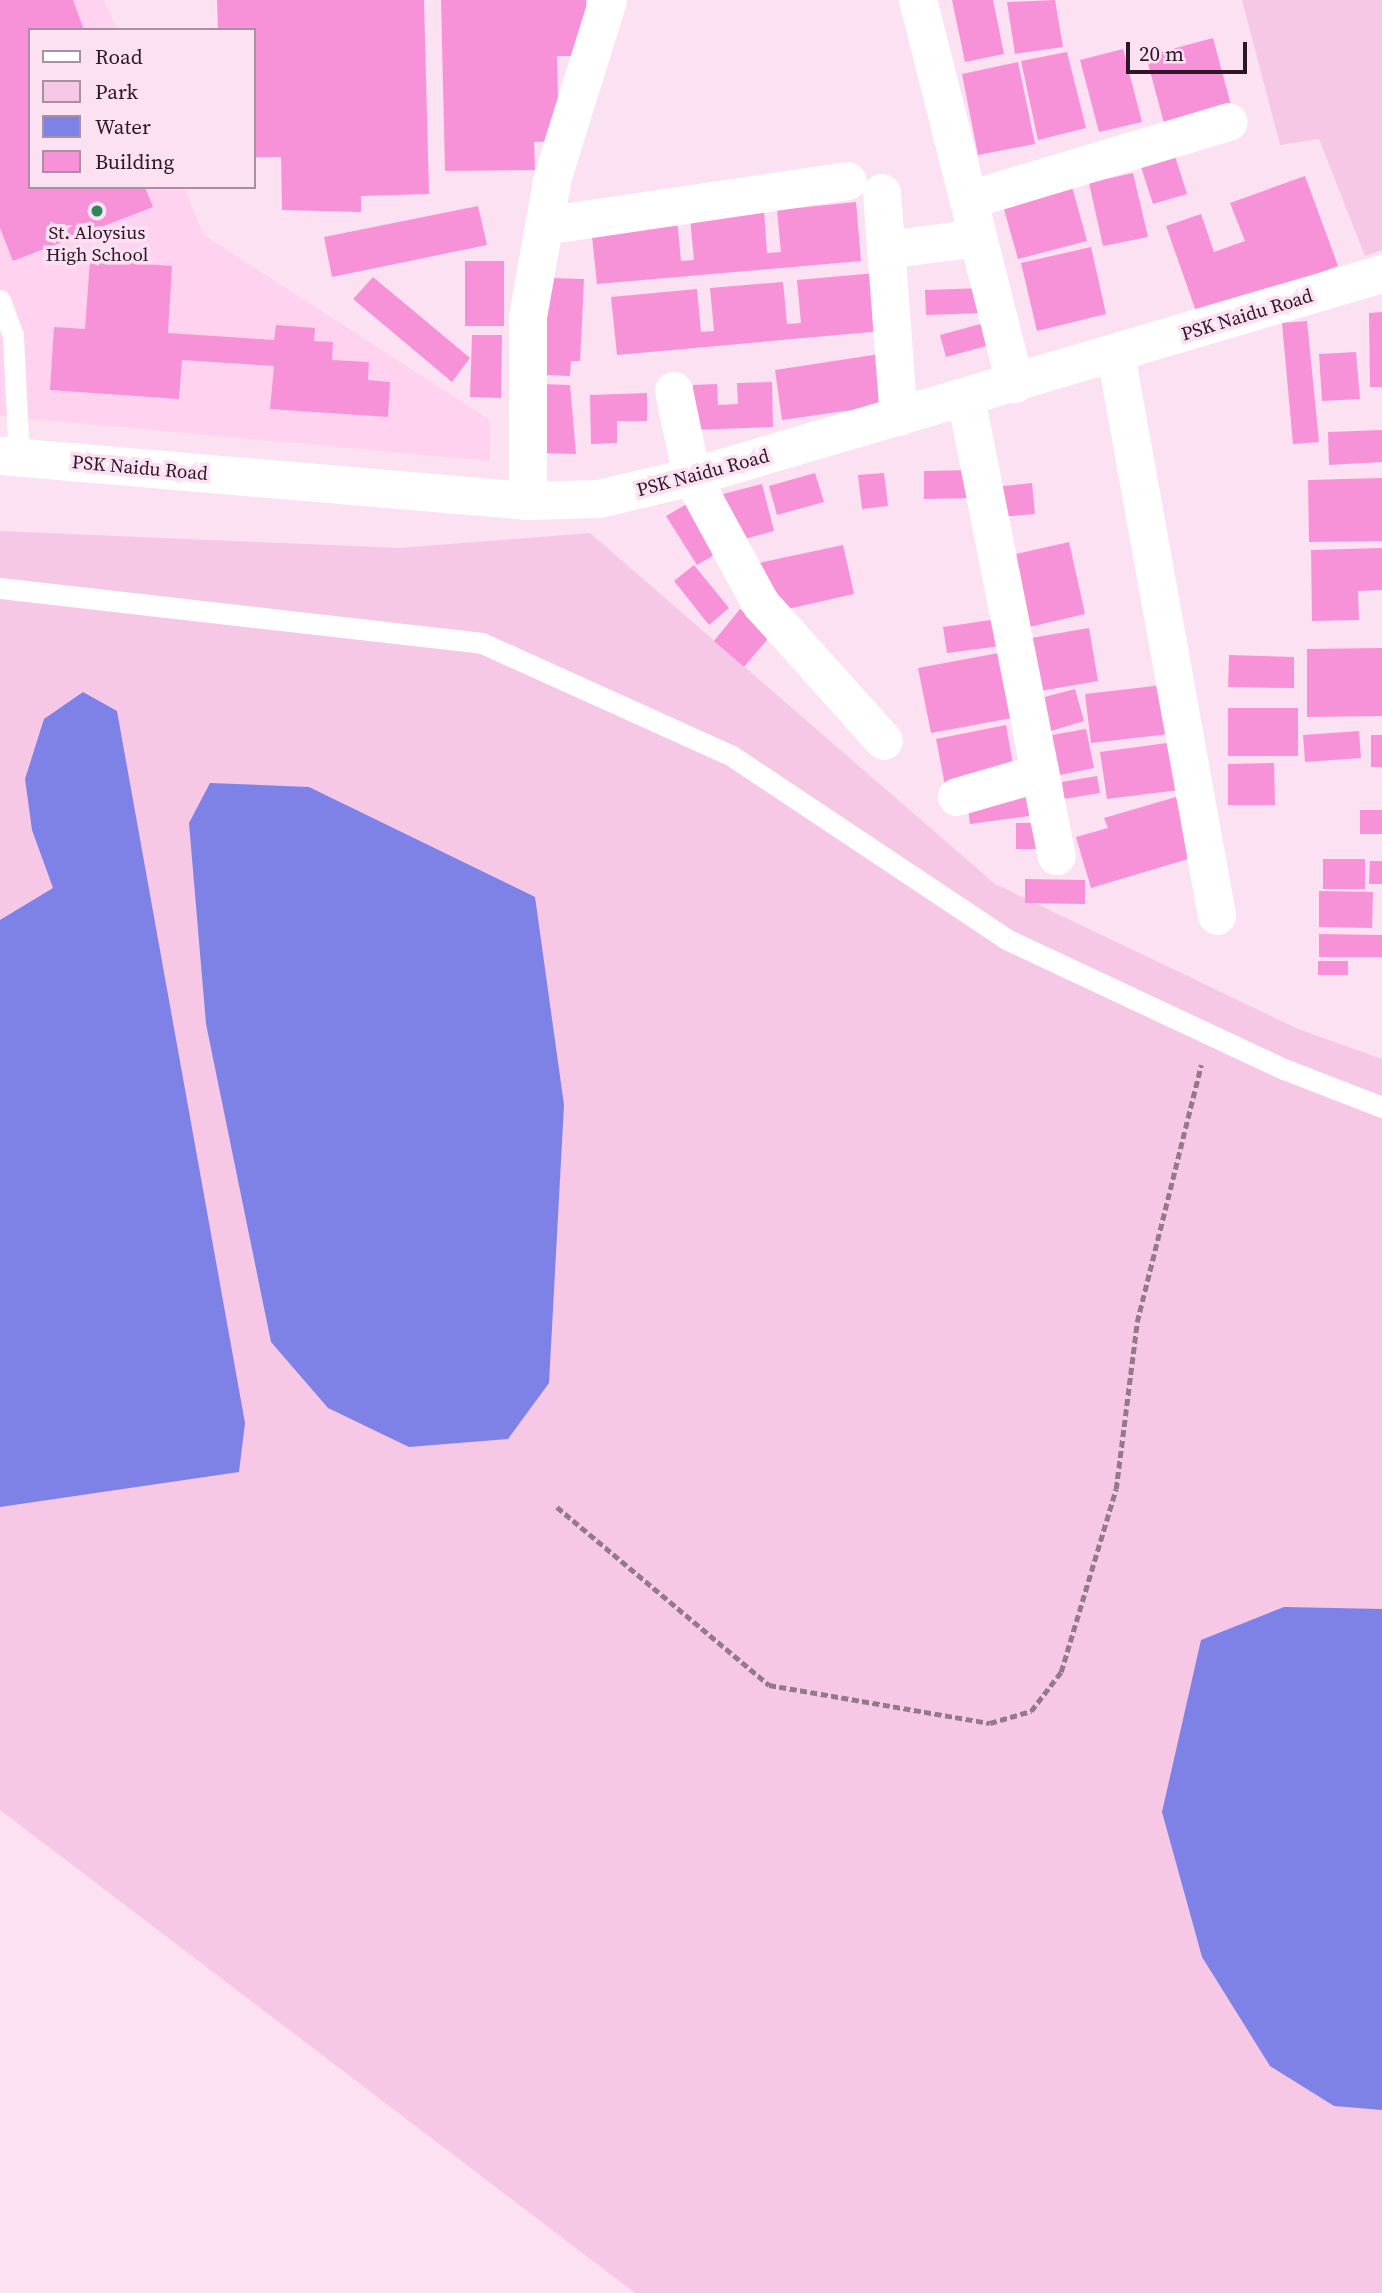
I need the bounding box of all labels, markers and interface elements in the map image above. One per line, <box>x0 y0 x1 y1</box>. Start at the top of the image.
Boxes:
legend <box>28 28 256 189</box>
scale bar <box>1130 28 1251 72</box>
text: 20 m <box>1139 39 1184 68</box>
text: Road <box>95 42 143 71</box>
text: Park <box>95 77 138 106</box>
text: Water <box>95 112 151 141</box>
text: Building <box>95 147 174 176</box>
marker: St. Aloysius High School <box>89 203 105 219</box>
place label: St. Aloysius High School <box>46 222 148 266</box>
street label: PSK Naidu Road <box>1179 284 1315 346</box>
street label: PSK Naidu Road <box>634 444 772 502</box>
street label: PSK Naidu Road <box>71 451 209 485</box>

